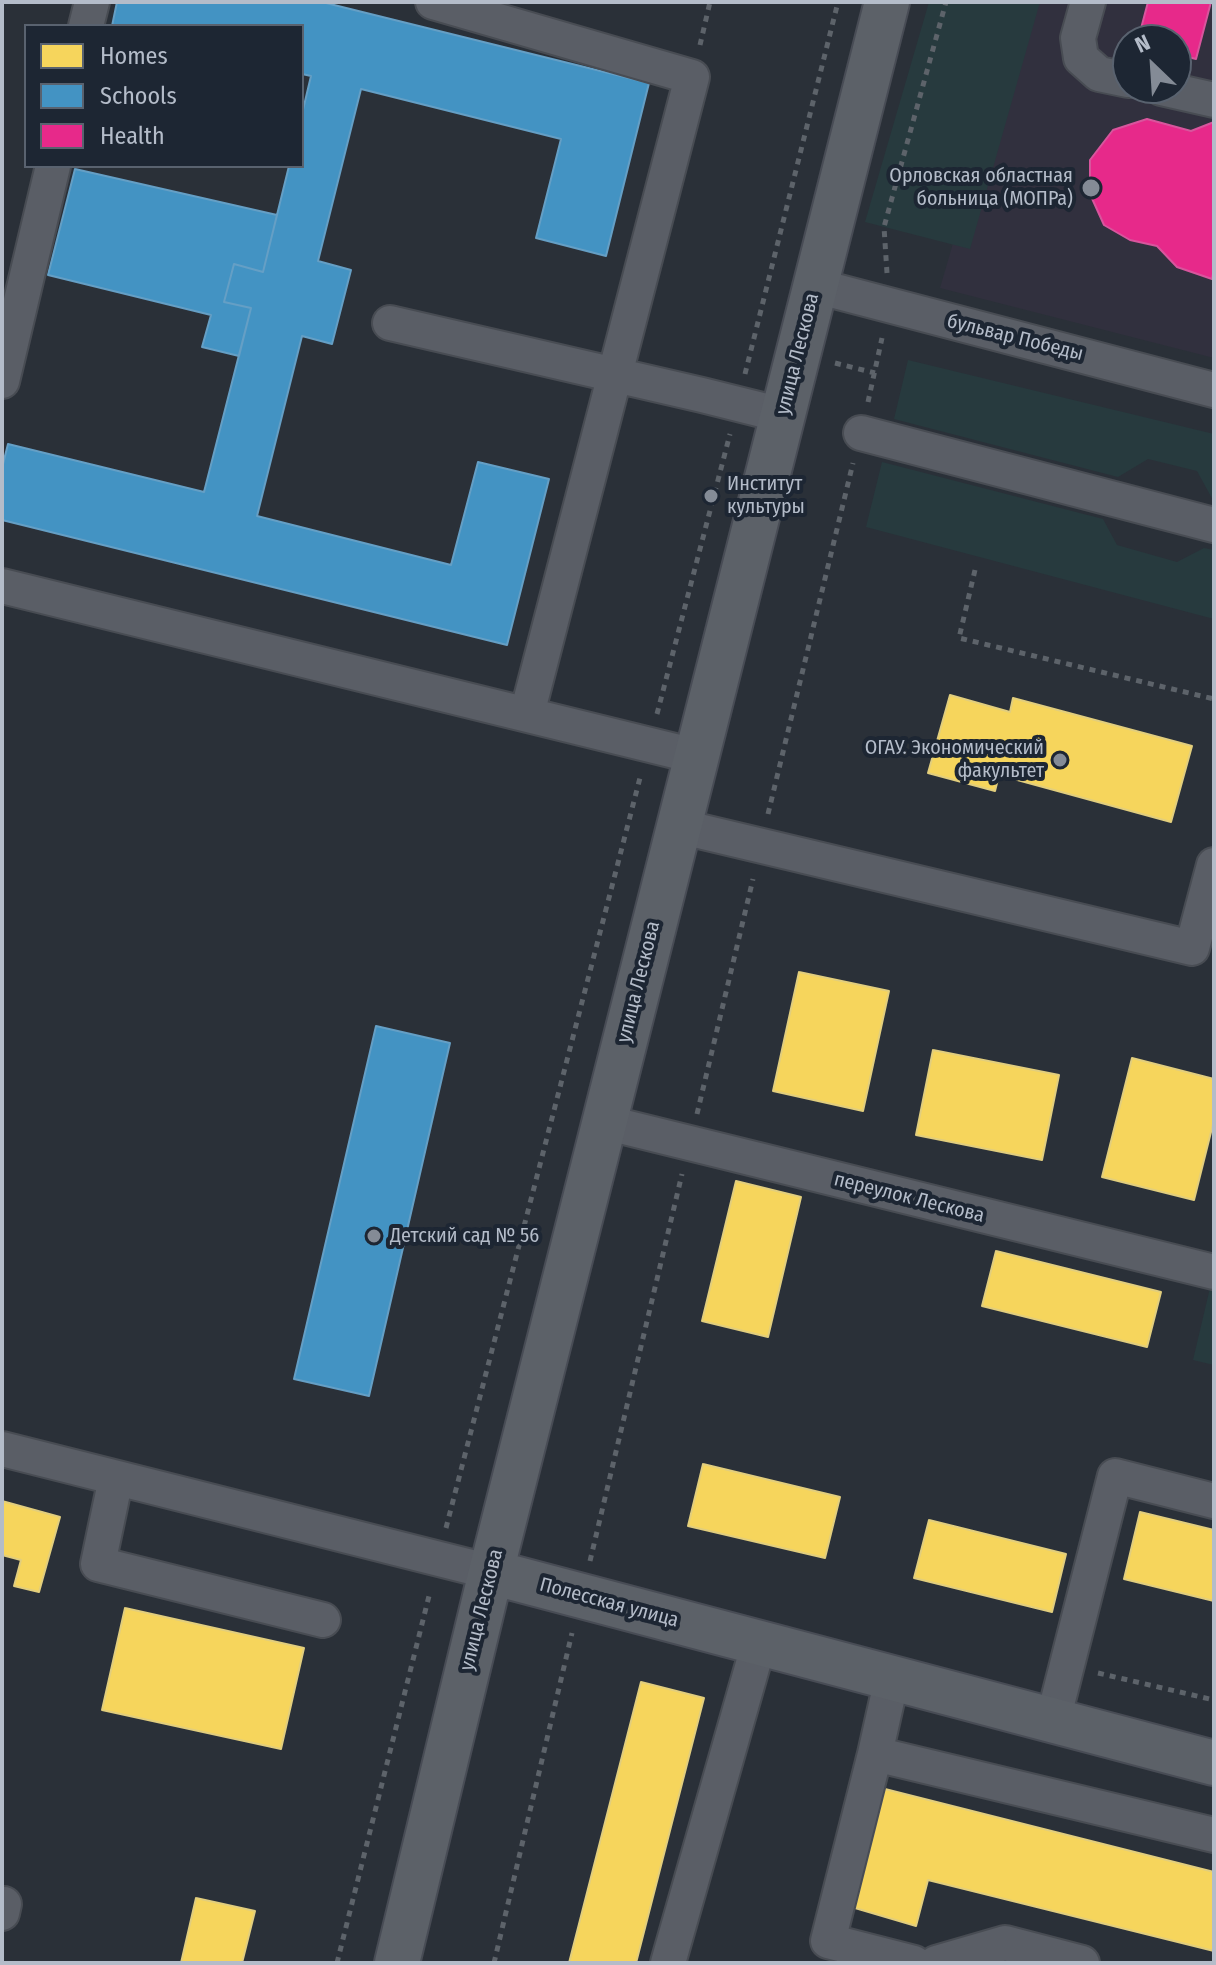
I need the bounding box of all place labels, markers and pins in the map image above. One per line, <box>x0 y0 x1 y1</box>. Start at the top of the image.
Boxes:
place label: Орловская областная больница (МОПРа) <box>889 164 1073 211</box>
marker: Орловская областная больница (МОПРа) <box>1080 177 1102 199</box>
place label: Институт культуры <box>727 472 805 519</box>
marker: Институт культуры <box>702 487 720 505</box>
place label: ОГАУ. Экономический факультет <box>865 736 1044 783</box>
marker: ОГАУ. Экономический факультет <box>1051 751 1069 769</box>
place label: Детский сад № 56 <box>390 1224 539 1248</box>
marker: Детский сад № 56 <box>365 1227 383 1245</box>

